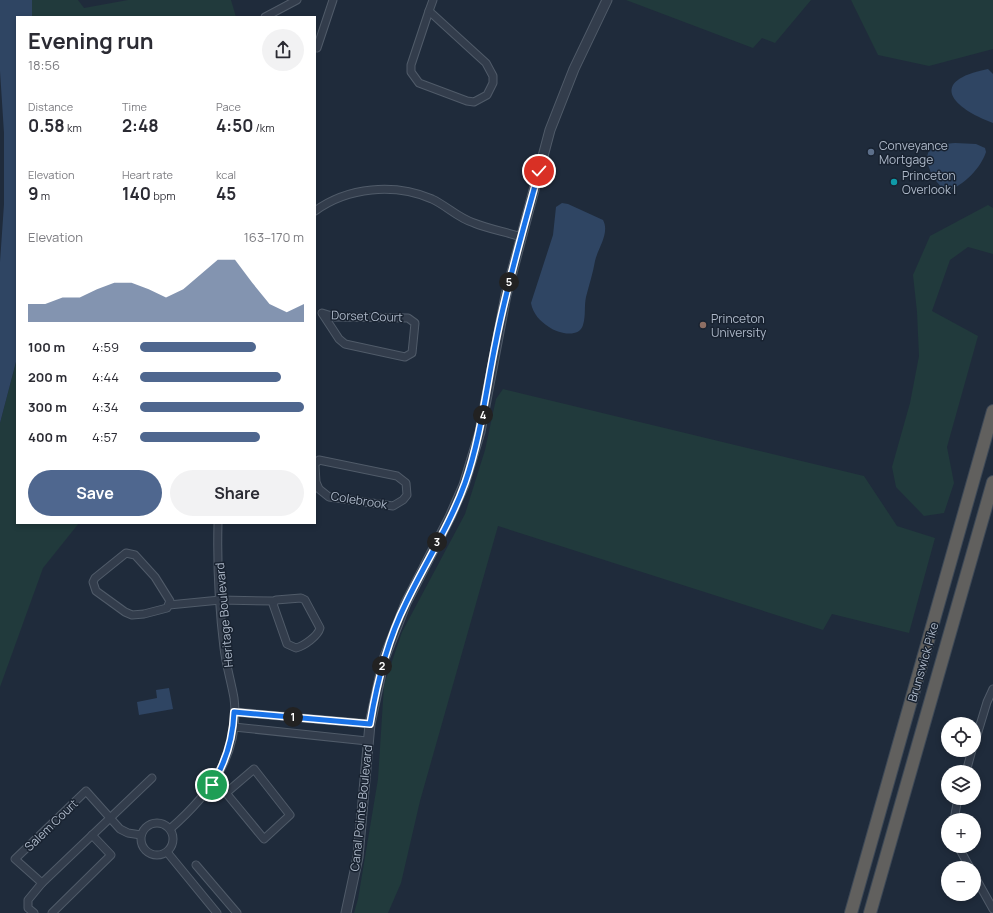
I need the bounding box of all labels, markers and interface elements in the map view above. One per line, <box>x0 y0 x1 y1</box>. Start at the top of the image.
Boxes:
text: Evening run <box>28 26 153 56</box>
button: share <box>262 29 304 71</box>
text: 18:56 <box>28 56 60 74</box>
text: Distance <box>28 99 73 114</box>
text: Time <box>122 99 147 114</box>
text: Pace <box>216 99 241 114</box>
text: 0.58 <box>28 114 65 137</box>
text: 2:48 <box>122 114 159 137</box>
text: 4:50 <box>216 114 253 137</box>
text: km <box>65 120 82 135</box>
text: /km <box>253 120 275 135</box>
place label: Conveyance Mortgage <box>879 137 948 168</box>
marker: Conveyance Mortgage <box>866 147 876 157</box>
pin <box>522 154 556 188</box>
icon: check <box>528 160 550 182</box>
text: Elevation <box>28 167 74 182</box>
text: Heart rate <box>122 167 173 182</box>
text: kcal <box>216 167 236 182</box>
place label: Princeton Overlook I <box>902 167 956 198</box>
marker: Princeton Overlook I <box>889 177 899 187</box>
text: 9 <box>28 182 39 205</box>
text: 140 <box>122 182 151 205</box>
text: 45 <box>216 182 236 205</box>
text: m <box>39 188 50 203</box>
text: bpm <box>151 188 176 203</box>
text: Elevation <box>28 228 83 246</box>
text: 163–170 m <box>244 228 304 246</box>
pin: 5 <box>499 272 519 292</box>
text: 5 <box>506 274 512 289</box>
street label: Dorset Court <box>331 306 403 326</box>
place label: Princeton University <box>711 310 767 341</box>
marker: Princeton University <box>698 320 708 330</box>
text: 100 m <box>28 338 65 356</box>
text: 4:59 <box>92 338 119 356</box>
text: 200 m <box>28 368 67 386</box>
text: 4:44 <box>92 368 119 386</box>
text: 300 m <box>28 398 67 416</box>
text: 4:34 <box>92 398 118 416</box>
pin: 4 <box>473 405 493 425</box>
text: 4 <box>480 407 486 422</box>
text: 400 m <box>28 428 67 446</box>
text: 4:57 <box>92 428 118 446</box>
button: Save <box>28 470 162 516</box>
button: Share <box>170 470 304 516</box>
street label: Colebrook <box>330 487 389 513</box>
pin: 3 <box>427 532 447 552</box>
text: 3 <box>434 534 440 549</box>
street label: Heritage Boulevard <box>211 562 237 668</box>
street label: Brunswick Pike <box>904 620 942 704</box>
pin: 2 <box>372 656 392 676</box>
text: 2 <box>379 658 385 673</box>
pin: 1 <box>283 707 303 727</box>
text: 1 <box>291 709 295 724</box>
map controls <box>941 717 981 901</box>
button: locate <box>941 717 981 757</box>
street label: Canal Pointe Boulevard <box>346 744 376 872</box>
button: layers <box>941 765 981 805</box>
pin <box>195 768 229 802</box>
icon: arrive <box>201 774 223 796</box>
street label: Salem Court <box>21 795 82 855</box>
button: + <box>941 813 981 853</box>
button: − <box>941 861 981 901</box>

